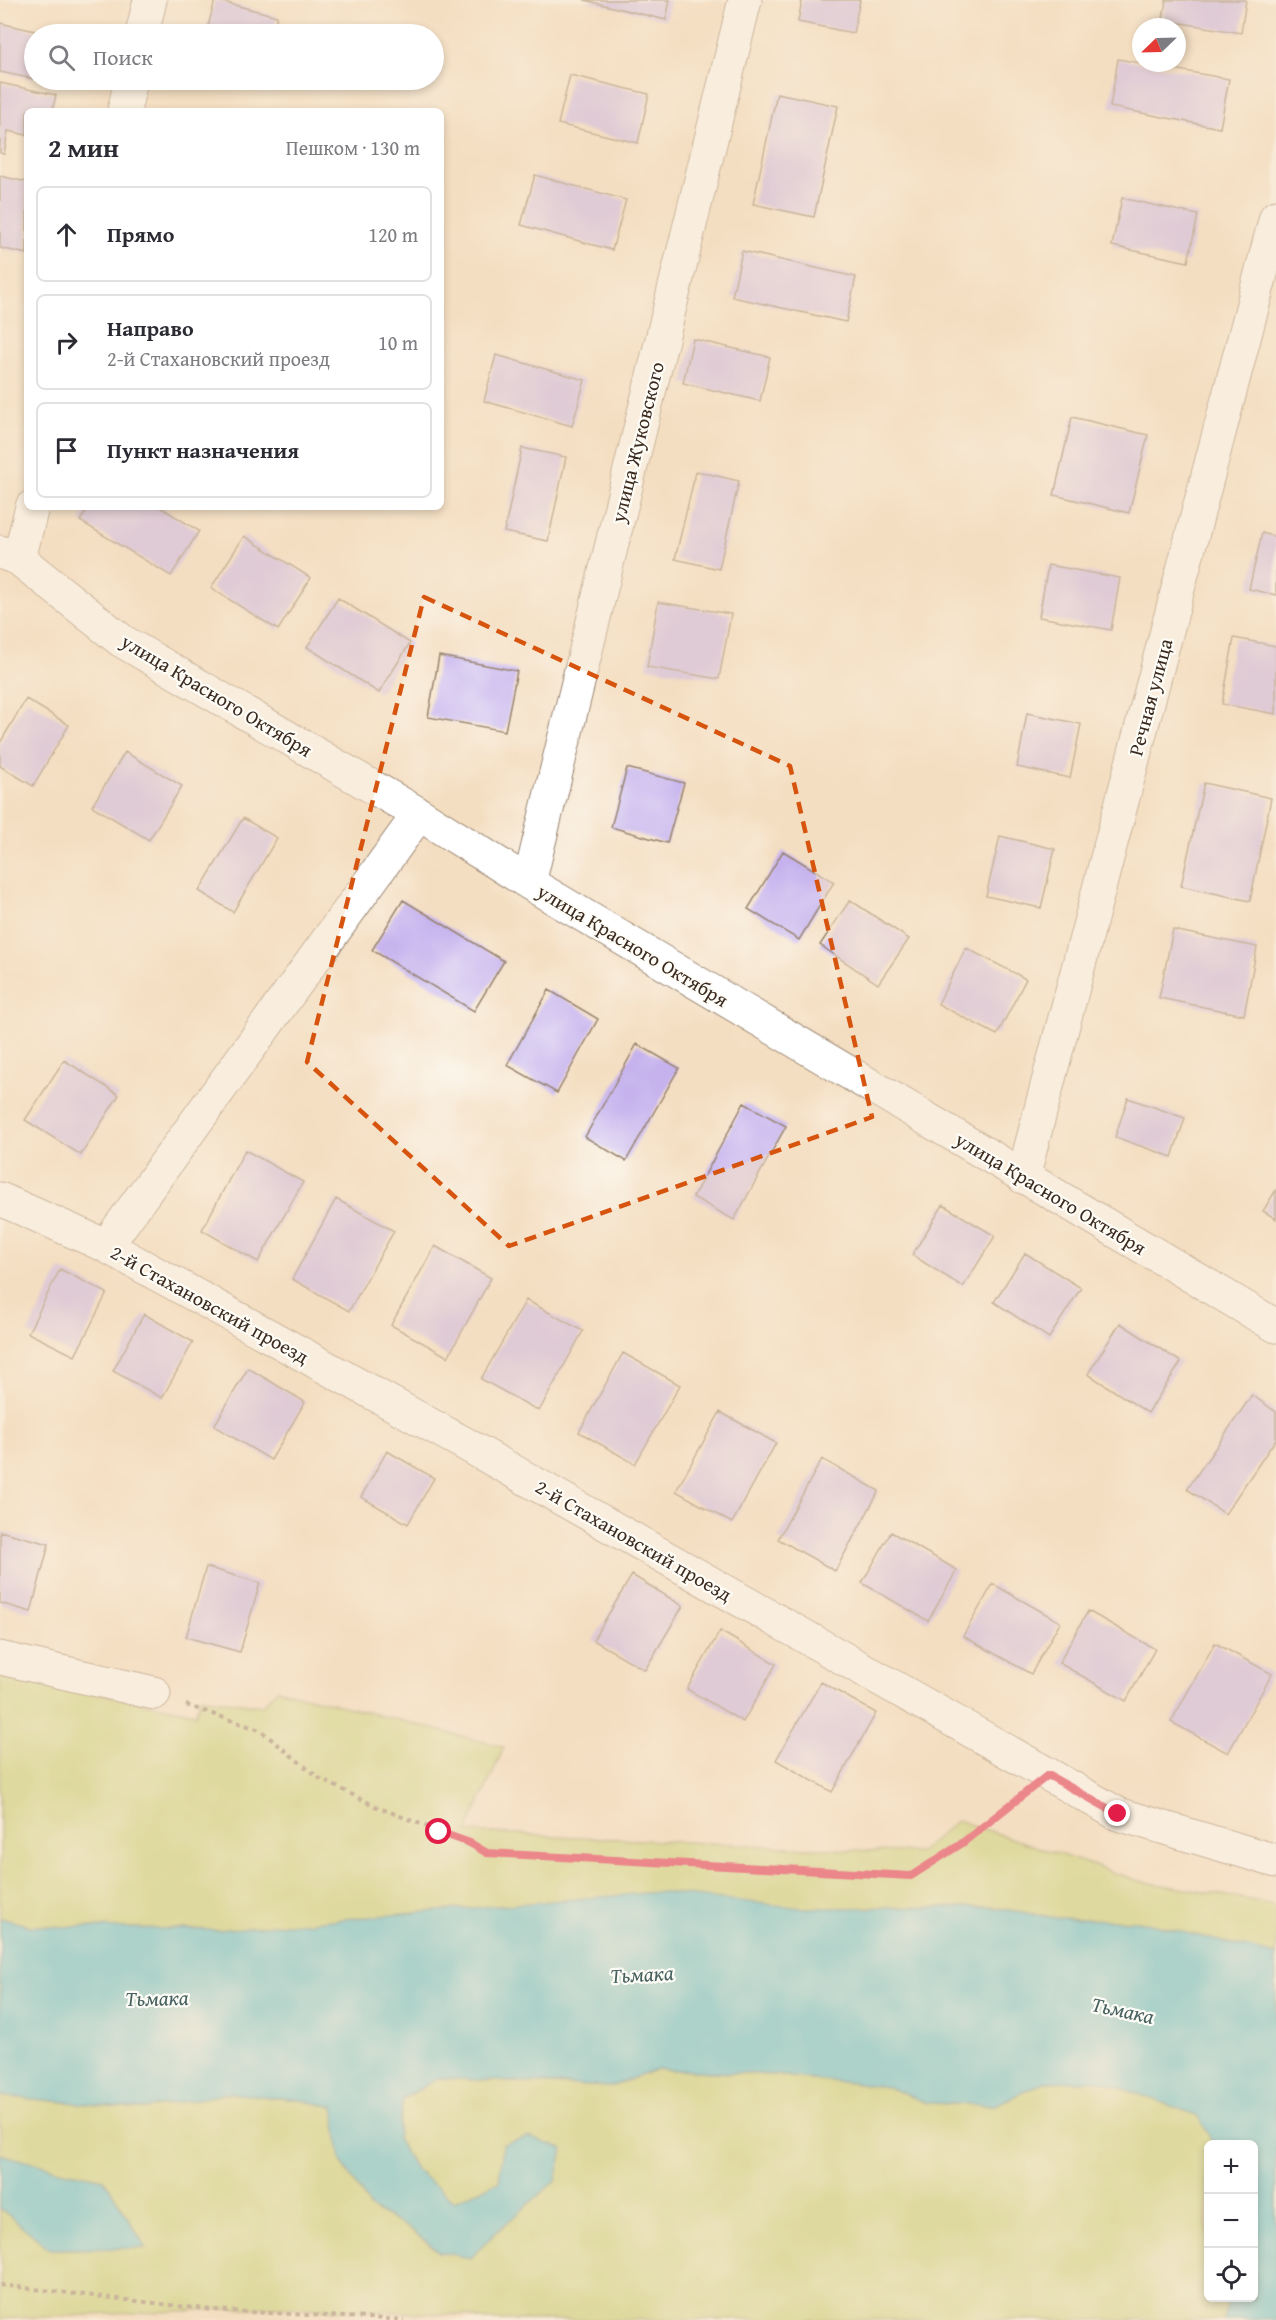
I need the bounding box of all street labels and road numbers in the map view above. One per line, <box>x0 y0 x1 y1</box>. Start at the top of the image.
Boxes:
street label: улица Жуковского <box>603 358 671 527</box>
street label: улица Красного Октября <box>115 626 318 764</box>
street label: Речная улица <box>1120 635 1180 759</box>
street label: улица Красного Октября <box>531 876 734 1014</box>
street label: улица Красного Октября <box>949 1124 1152 1262</box>
street label: 2-й Стахановский проезд <box>106 1237 315 1371</box>
street label: 2-й Стахановский проезд <box>530 1472 738 1608</box>

